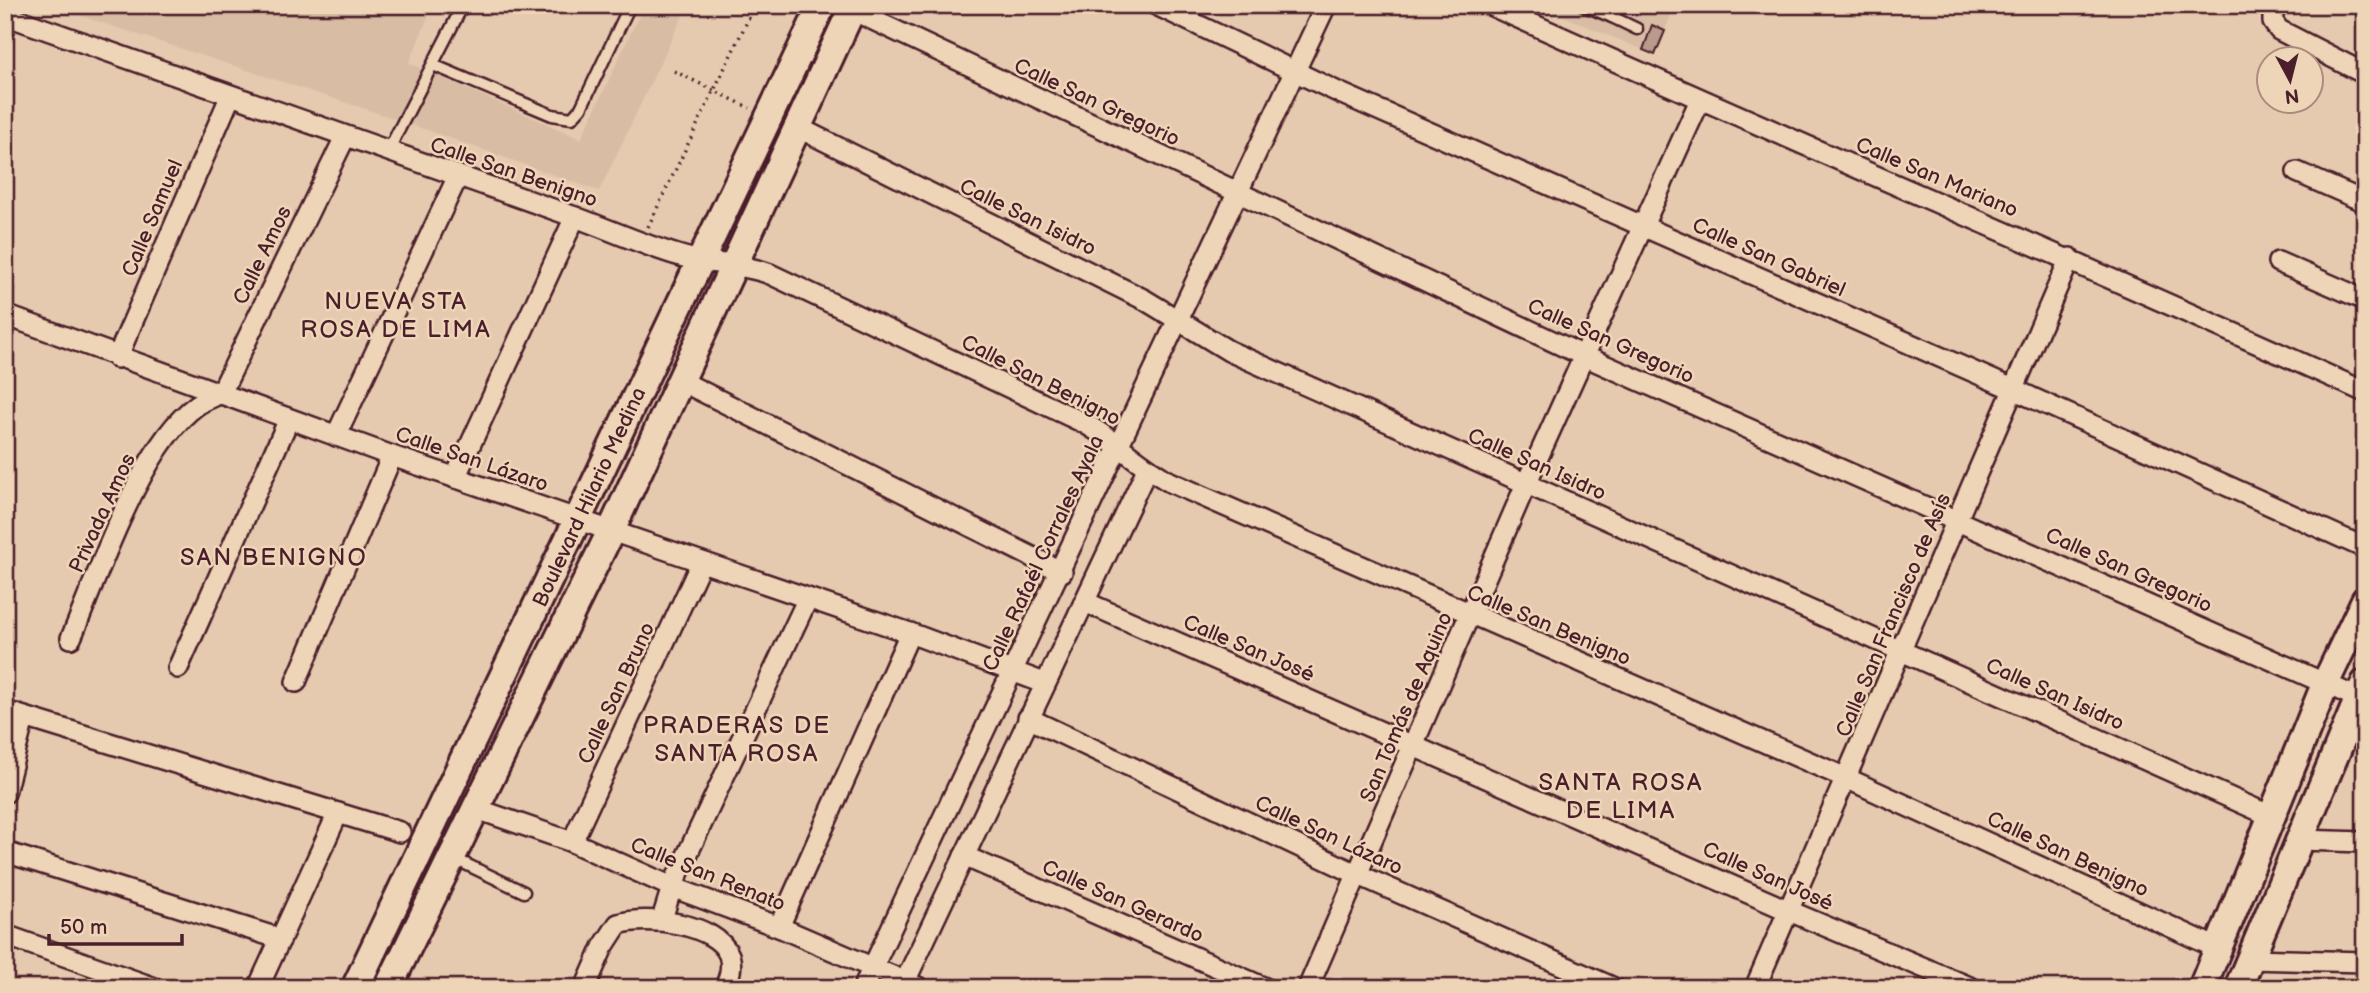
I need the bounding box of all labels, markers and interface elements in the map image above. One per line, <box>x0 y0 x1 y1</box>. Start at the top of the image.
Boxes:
north arrow <box>2254 46 2324 116</box>
street label: Calle San Gregorio <box>1010 53 1184 152</box>
text: N <box>2283 83 2300 108</box>
street label: Calle San Benigno <box>427 132 601 213</box>
street label: Calle San Mariano <box>1852 132 2022 223</box>
street label: Calle Samuel <box>117 156 188 280</box>
street label: Calle San Isidro <box>955 174 1100 261</box>
street label: Calle Amos <box>228 202 297 309</box>
street label: Calle San Gabriel <box>1688 212 1849 302</box>
district label: NUEVA STA ROSA DE LIMA <box>300 287 492 344</box>
street label: Calle San Gregorio <box>1524 293 1698 389</box>
street label: Calle San Benigno <box>957 330 1125 431</box>
street label: Boulevard Hilario Medina <box>528 383 651 611</box>
street label: Calle San Lázaro <box>392 422 552 497</box>
street label: Calle San Isidro <box>1464 423 1610 506</box>
street label: Calle Rafaél Corrales Ayala <box>978 431 1109 675</box>
street label: Privada Amos <box>64 450 141 577</box>
street label: Calle San Francisco de Asís <box>1831 490 1956 741</box>
street label: Calle San Gregorio <box>2042 522 2216 618</box>
district label: SAN BENIGNO <box>180 543 368 572</box>
street label: Calle San Benigno <box>1463 580 1634 671</box>
street label: San Tomás de Aquino <box>1355 608 1458 806</box>
street label: Calle San José <box>1179 610 1319 688</box>
street label: Calle San Bruno <box>573 618 660 768</box>
street label: Calle San Isidro <box>1982 653 2128 736</box>
district label: PRADERAS DE SANTA ROSA <box>643 711 831 768</box>
district label: SANTA ROSA DE LIMA <box>1539 768 1703 825</box>
street label: Calle San Lázaro <box>1251 790 1407 881</box>
street label: Calle San Benigno <box>1983 806 2153 903</box>
street label: Calle San Renato <box>627 832 789 917</box>
street label: Calle San José <box>1699 837 1837 917</box>
street label: Calle San Gerardo <box>1038 855 1208 948</box>
scale bar <box>49 902 182 946</box>
text: 50 m <box>60 915 107 940</box>

